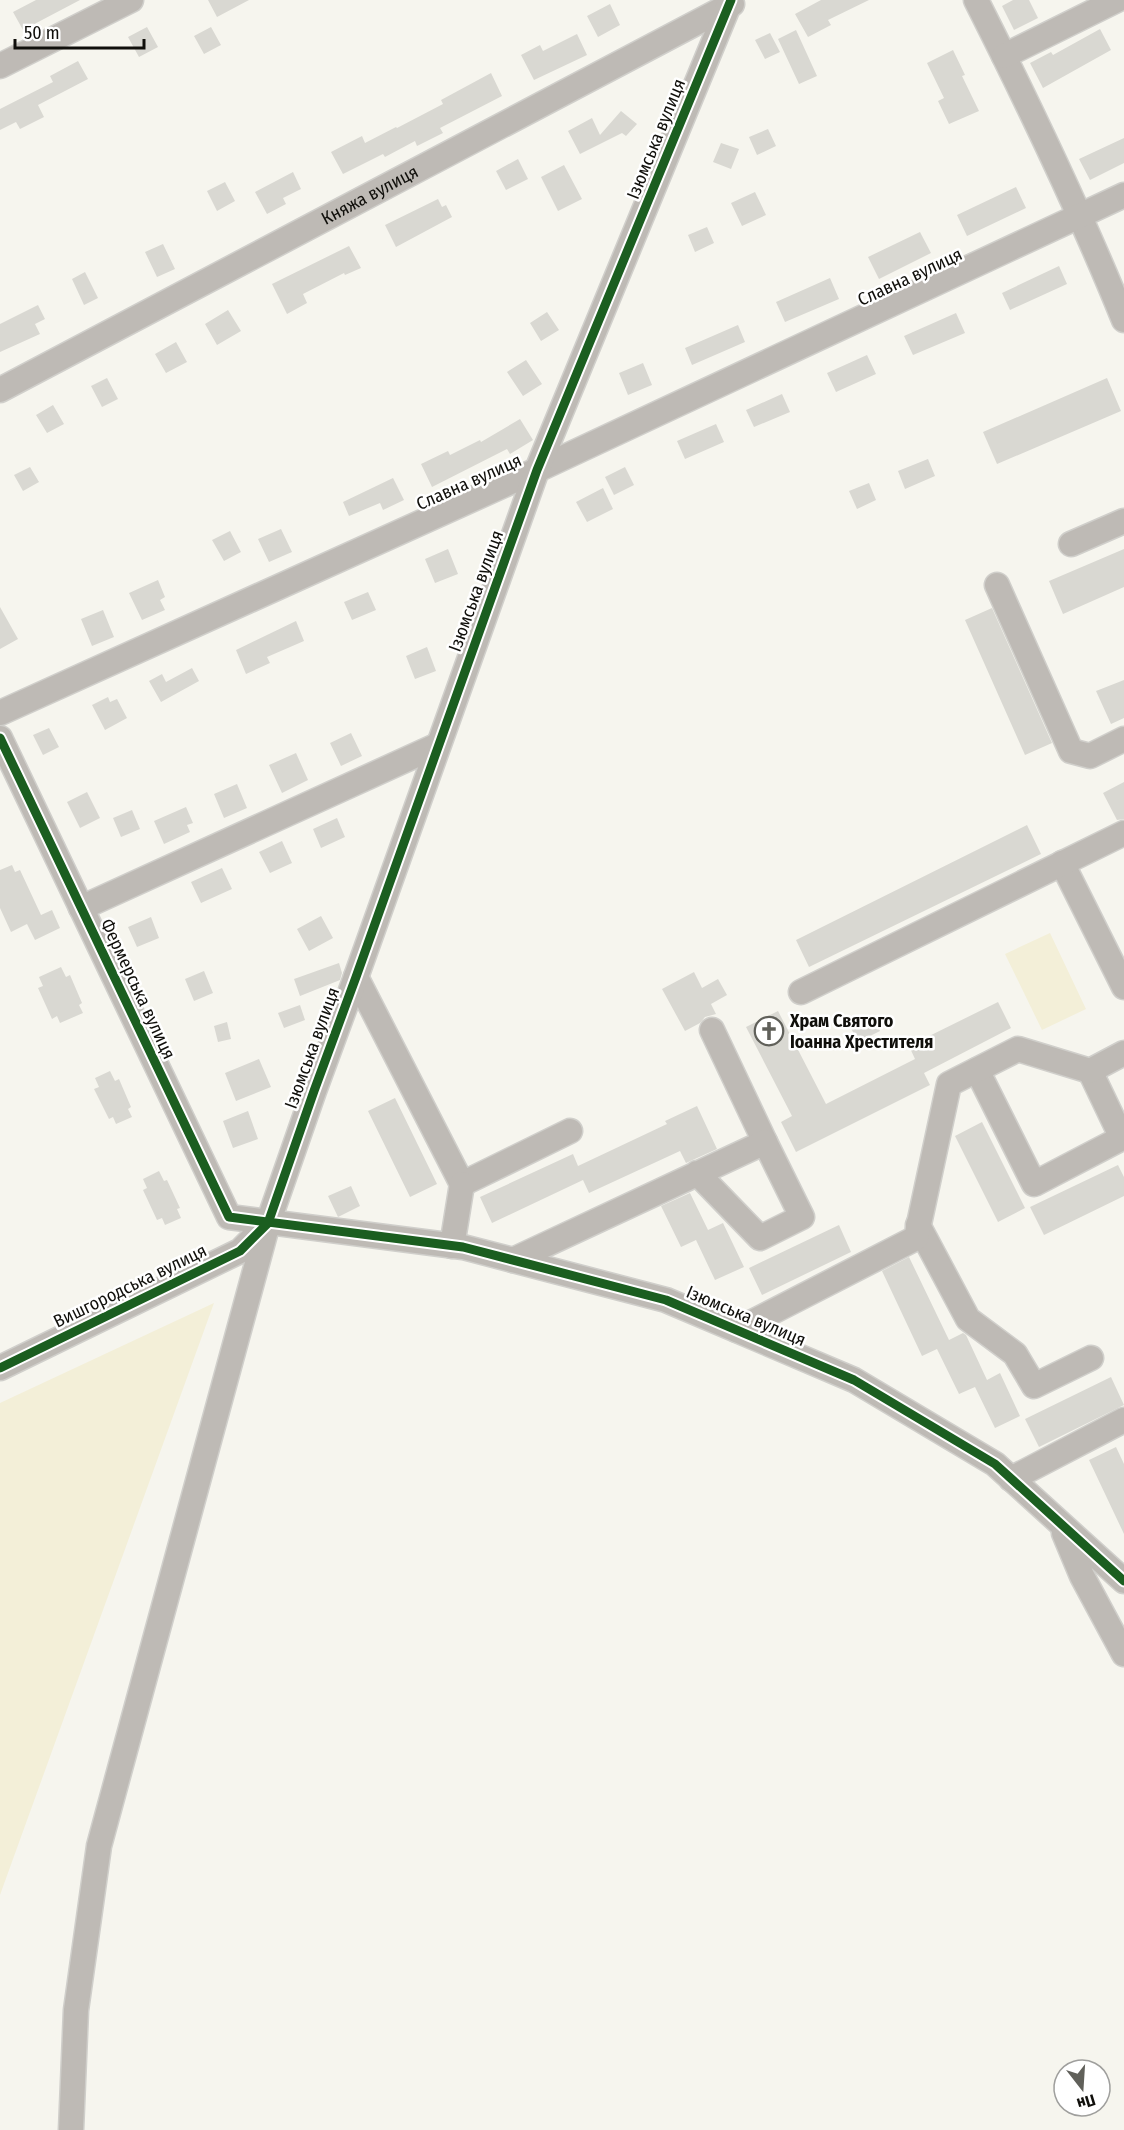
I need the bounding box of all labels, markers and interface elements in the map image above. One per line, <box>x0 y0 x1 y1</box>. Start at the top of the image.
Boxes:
scale bar <box>15 12 144 50</box>
text: 50 m <box>24 22 60 44</box>
street label: Ізюмська вулиця <box>622 76 690 202</box>
street label: Княжа вулиця <box>317 160 422 230</box>
street label: Славна вулиця <box>854 243 966 311</box>
street label: Славна вулиця <box>413 449 525 515</box>
street label: Ізюмська вулиця <box>444 527 508 655</box>
street label: Фермерська вулиця <box>96 915 180 1063</box>
street label: Ізюмська вулиця <box>280 984 344 1112</box>
place label: Храм Святого Іоанна Хрестителя <box>789 1010 933 1053</box>
church icon: Храм Святого Іоанна Хрестителя <box>753 1015 785 1047</box>
street label: Вишгородська вулиця <box>50 1239 210 1333</box>
street label: Ізюмська вулиця <box>683 1281 809 1351</box>
north arrow <box>1052 2058 1112 2118</box>
text: Пн <box>1075 2090 1098 2114</box>

